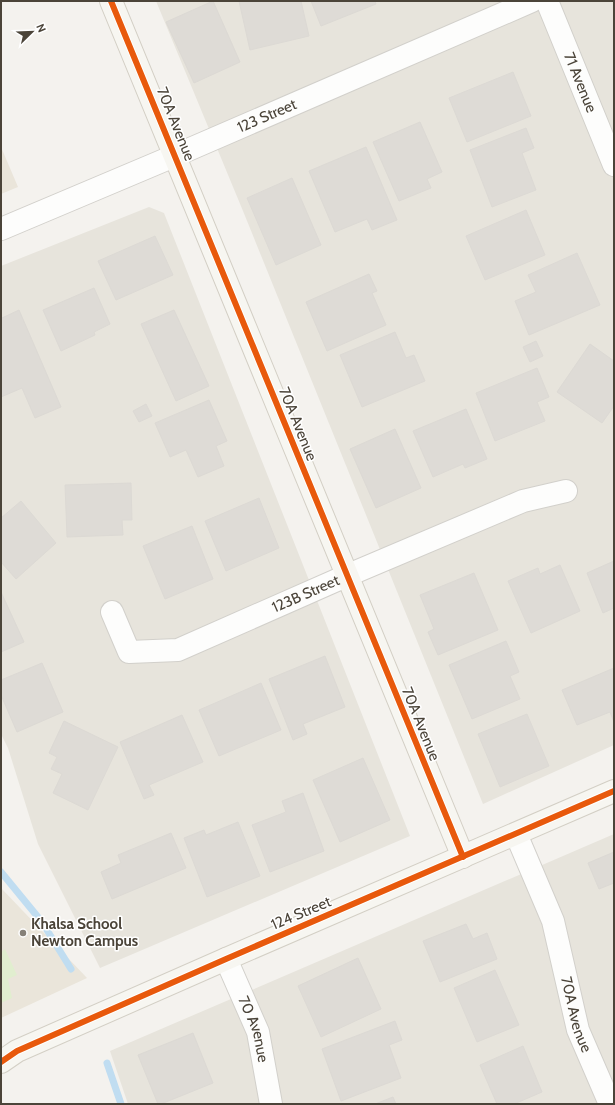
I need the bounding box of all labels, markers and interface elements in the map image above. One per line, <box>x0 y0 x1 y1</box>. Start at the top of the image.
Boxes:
north arrow <box>12 12 52 52</box>
text: N <box>33 22 49 34</box>
street label: 71 Avenue <box>560 50 601 116</box>
street label: 70A Avenue <box>153 85 199 164</box>
street label: 123 Street <box>234 95 299 137</box>
street label: 70A Avenue <box>275 385 321 464</box>
street label: 123B Street <box>269 571 342 616</box>
street label: 70A Avenue <box>398 685 444 764</box>
street label: 124 Street <box>268 892 334 934</box>
place label: Khalsa School Newton Campus <box>31 915 138 950</box>
marker: Khalsa School Newton Campus <box>18 928 28 938</box>
street label: 70A Avenue <box>557 975 596 1056</box>
street label: 70 Avenue <box>234 993 272 1064</box>

